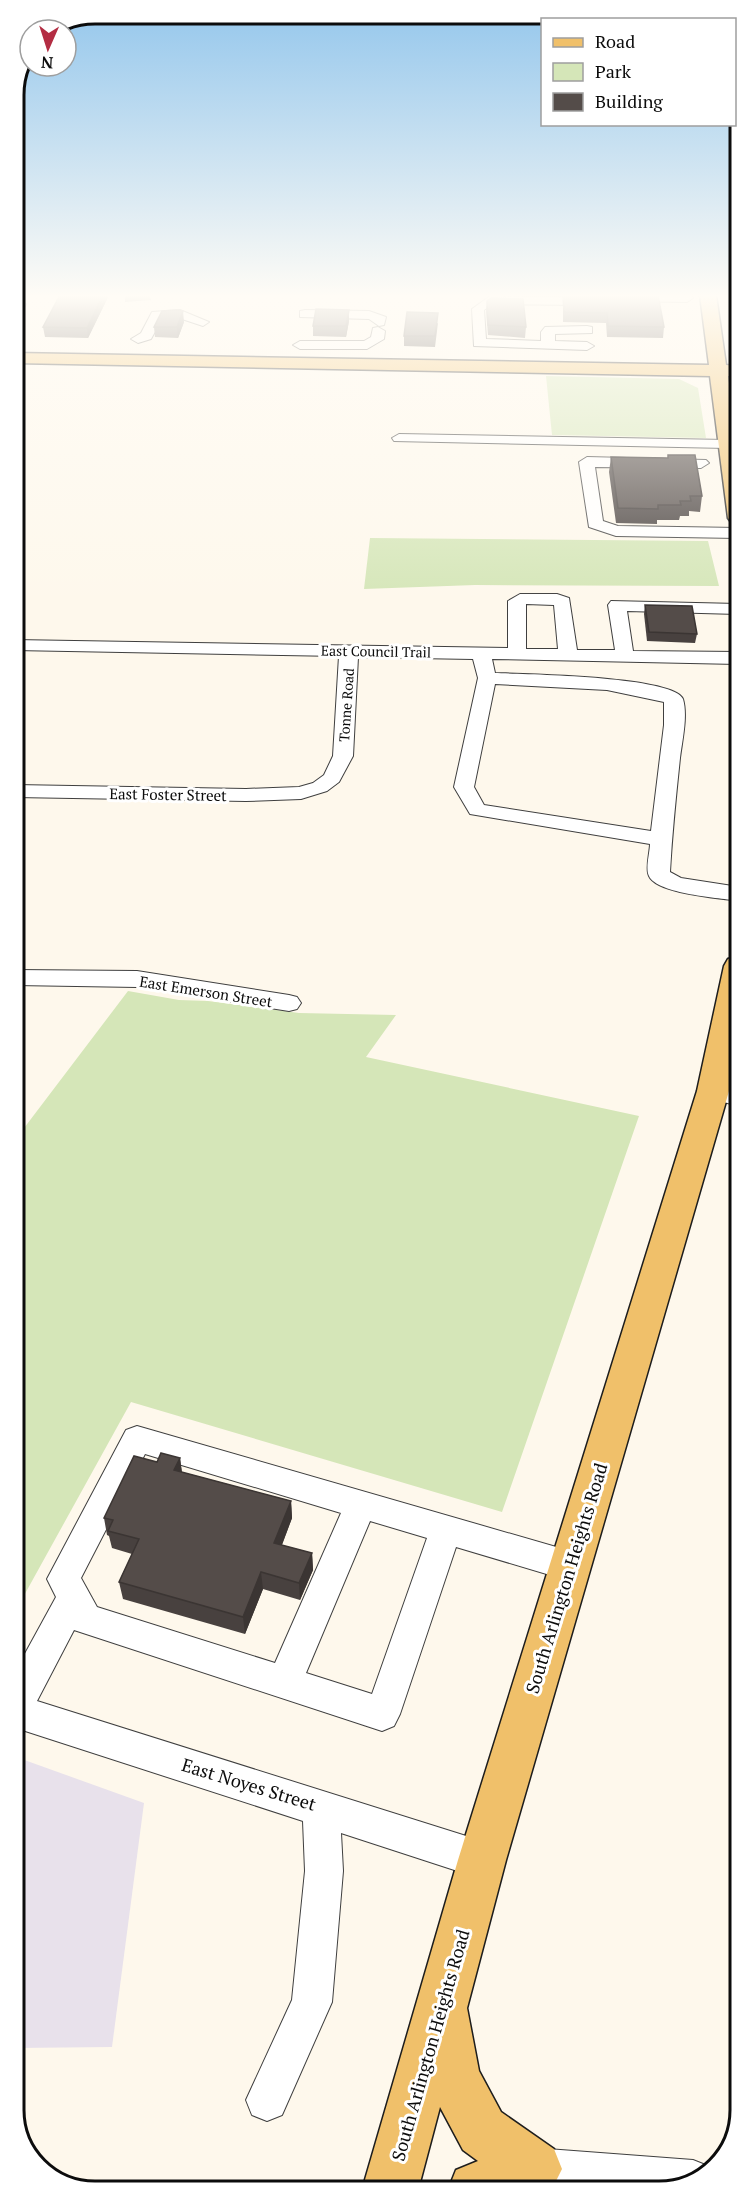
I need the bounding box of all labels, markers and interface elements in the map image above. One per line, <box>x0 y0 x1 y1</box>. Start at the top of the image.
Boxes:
north arrow <box>18 18 78 78</box>
legend <box>541 18 736 126</box>
text: Road <box>595 29 635 53</box>
text: N <box>41 52 54 74</box>
text: Park <box>595 59 632 83</box>
text: Building <box>595 89 663 113</box>
street label: East Council Trail <box>321 641 431 661</box>
street label: Tonne Road <box>334 667 358 742</box>
street label: East Foster Street <box>109 783 227 805</box>
street label: East Emerson Street <box>138 971 274 1011</box>
street label: South Arlington Heights Road <box>519 1460 613 1696</box>
street label: East Noyes Street <box>179 1752 319 1816</box>
street label: South Arlington Heights Road <box>385 1926 475 2164</box>

